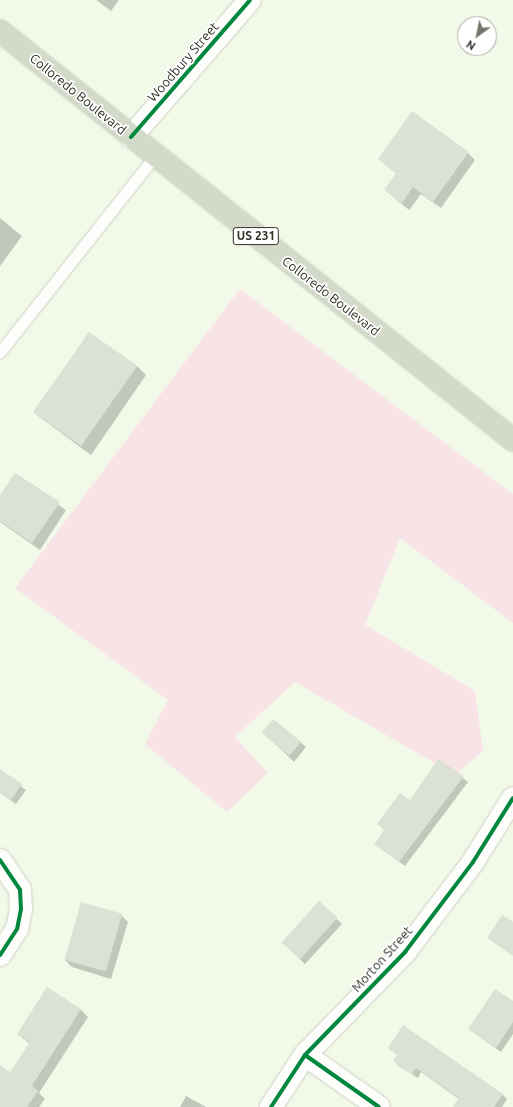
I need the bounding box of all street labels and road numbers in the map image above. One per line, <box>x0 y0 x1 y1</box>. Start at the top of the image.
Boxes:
street label: Woodbury Street <box>144 19 222 105</box>
street label: Colloredo Boulevard <box>27 50 129 138</box>
road number: US 231 <box>232 226 280 246</box>
street label: Colloredo Boulevard <box>279 253 383 339</box>
street label: Morton Street <box>348 923 416 995</box>

